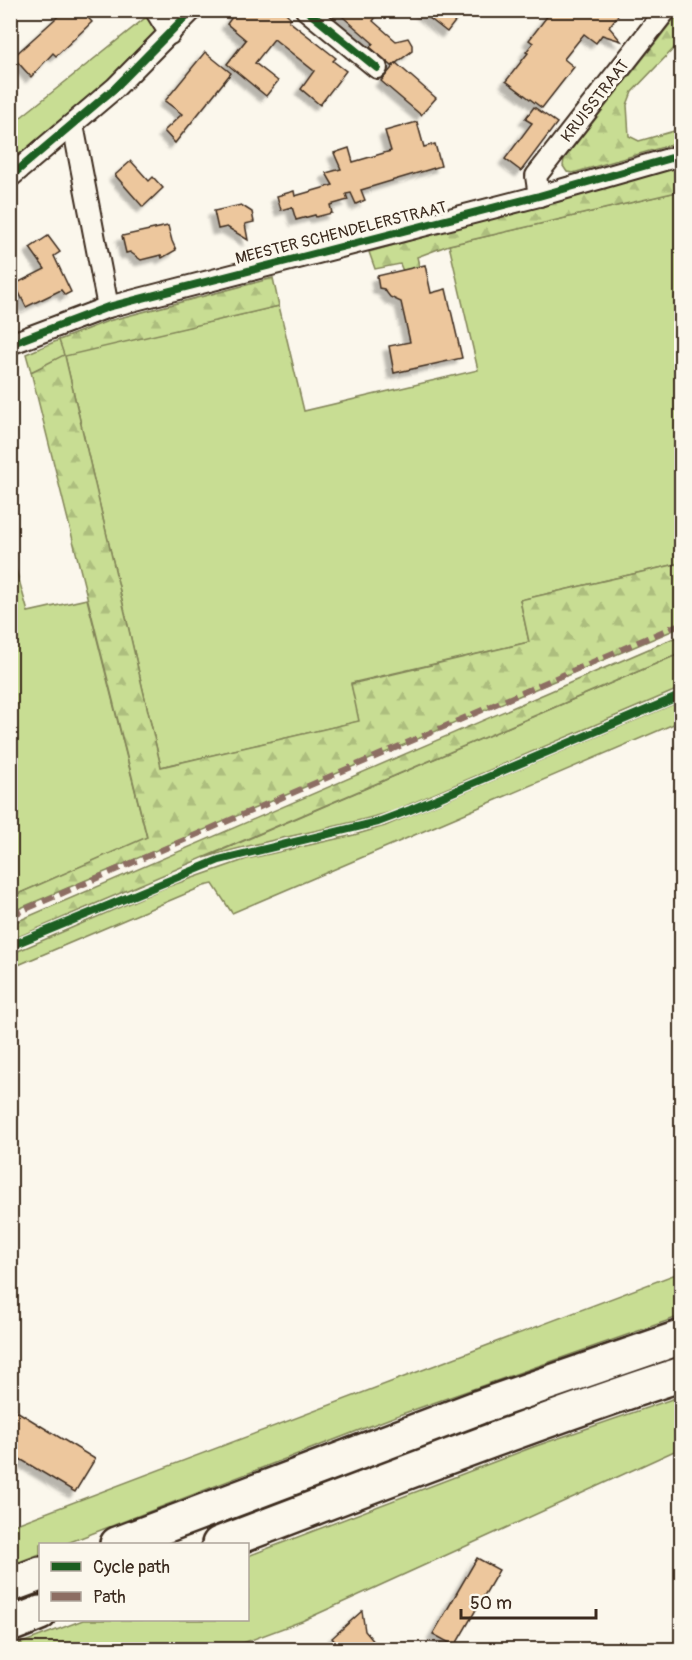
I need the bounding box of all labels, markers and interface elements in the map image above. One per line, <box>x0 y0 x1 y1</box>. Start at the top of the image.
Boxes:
street label: KRUISSTRAAT <box>557 56 633 146</box>
street label: MEESTER SCHENDELERSTRAAT <box>233 197 449 269</box>
legend <box>39 1543 249 1621</box>
text: Cycle path <box>93 1556 170 1579</box>
scale bar <box>461 1582 596 1620</box>
text: Path <box>93 1586 126 1609</box>
text: 50 m <box>470 1592 512 1615</box>

